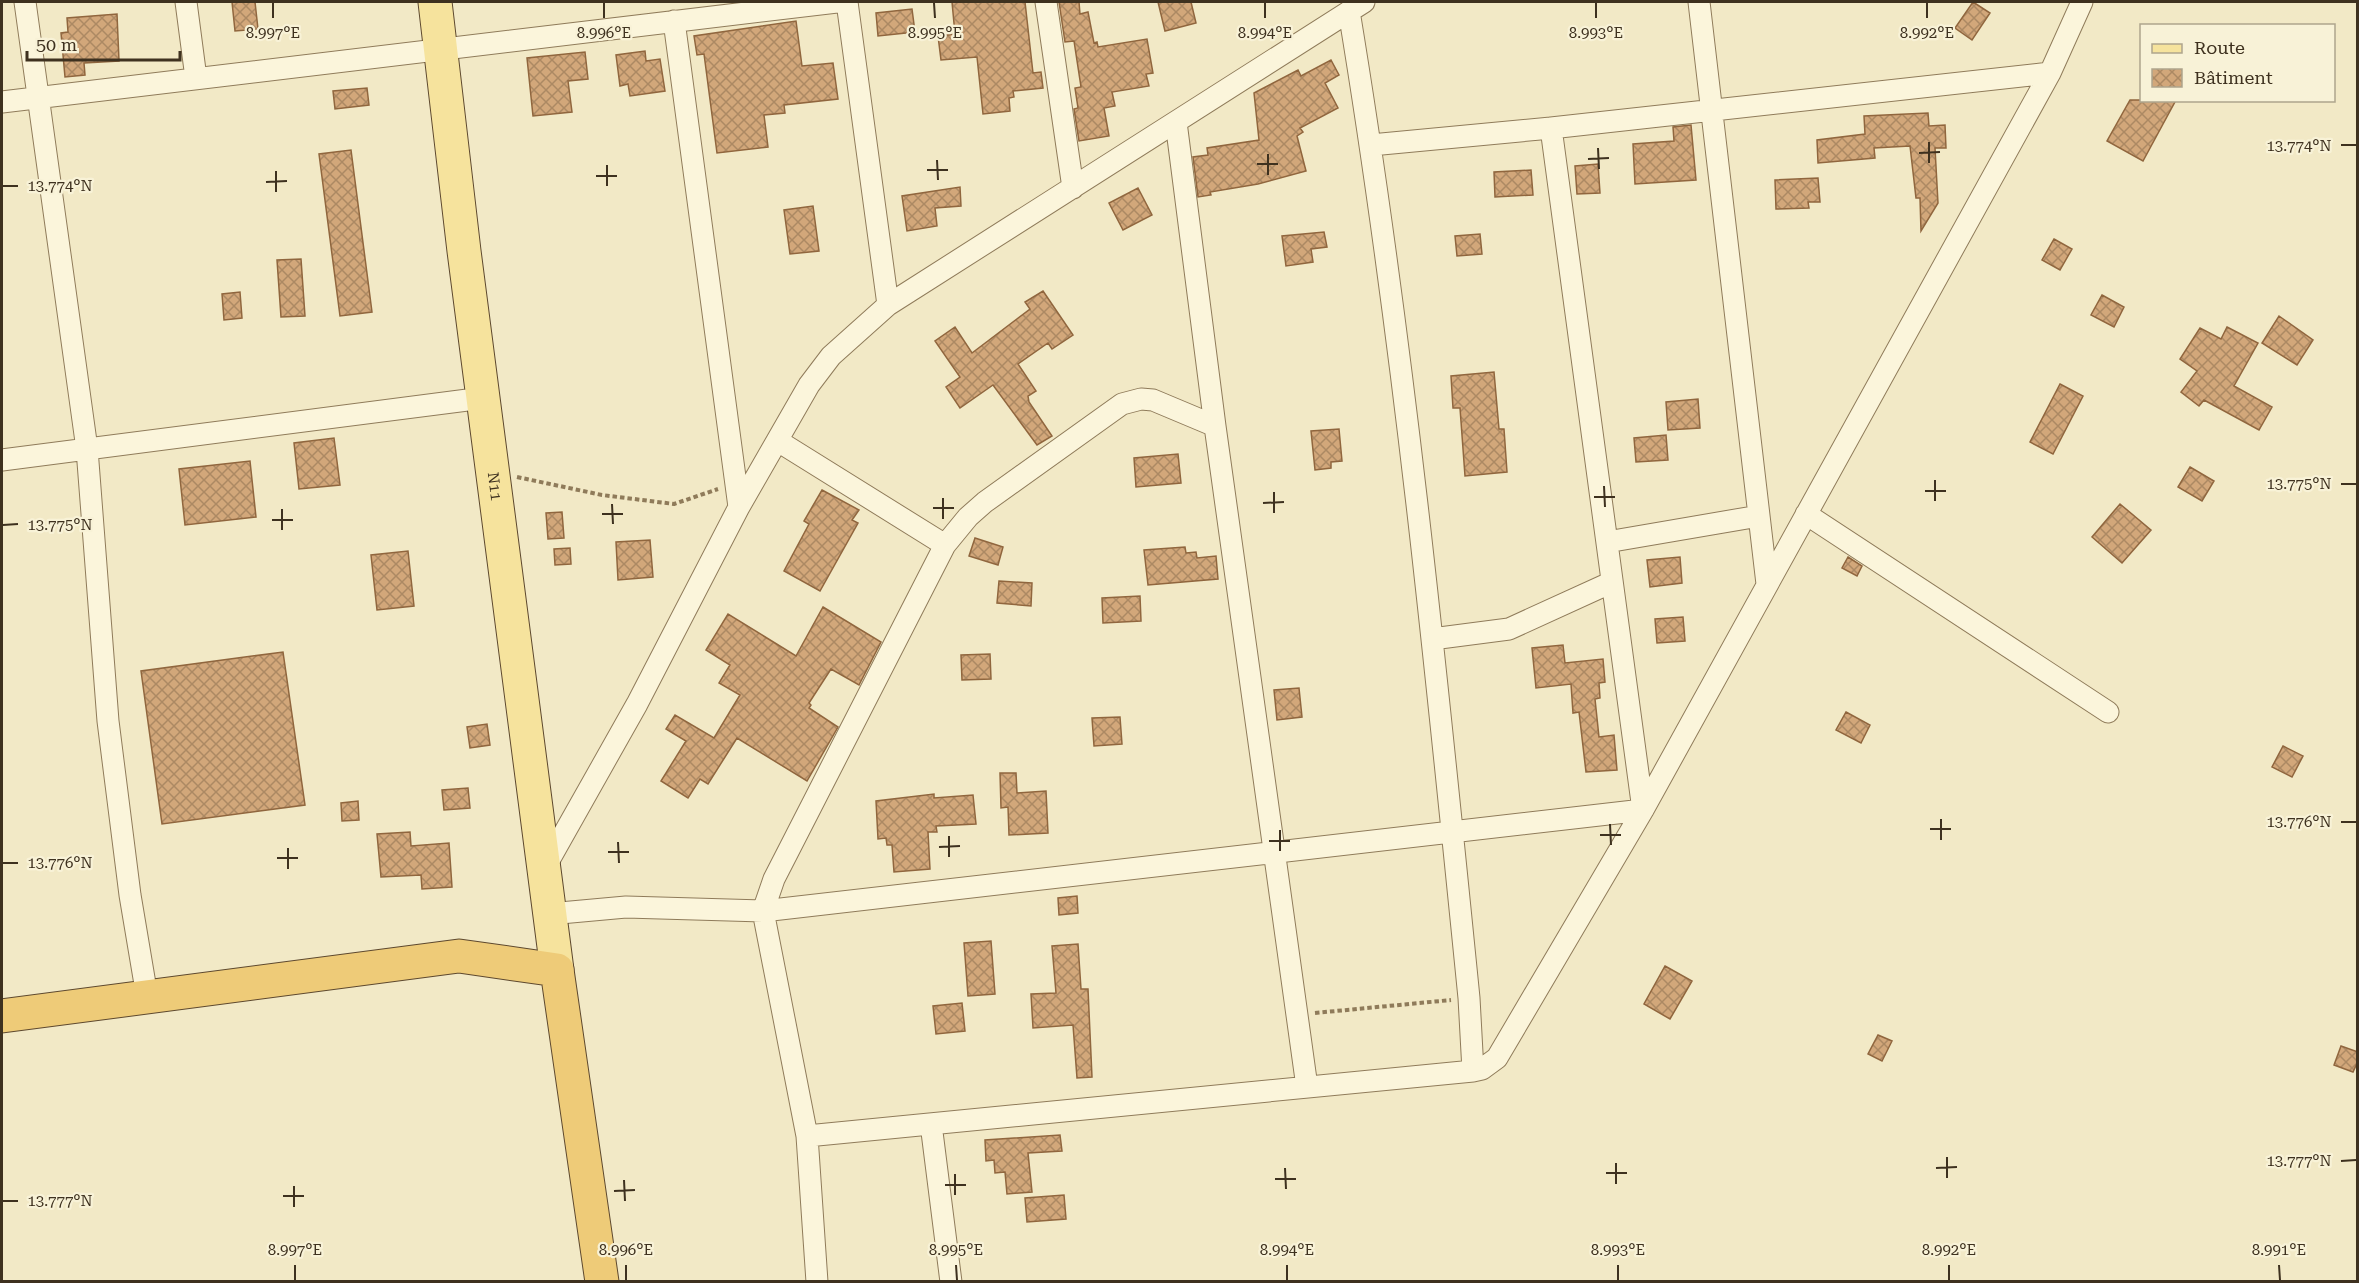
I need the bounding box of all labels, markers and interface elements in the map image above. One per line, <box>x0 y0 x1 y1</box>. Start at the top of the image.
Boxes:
scale bar <box>27 24 180 62</box>
text: 8.997°E <box>246 24 300 42</box>
text: 8.996°E <box>577 24 631 42</box>
text: 8.995°E <box>908 24 962 42</box>
text: 8.994°E <box>1238 24 1292 42</box>
text: 8.993°E <box>1569 24 1623 42</box>
text: 8.992°E <box>1900 24 1954 42</box>
legend <box>2140 24 2335 102</box>
text: 50 m <box>36 34 77 55</box>
text: Route <box>2194 37 2245 58</box>
text: Bâtiment <box>2194 67 2273 88</box>
text: 13.774°N <box>2266 137 2332 155</box>
text: 13.774°N <box>27 177 93 195</box>
street label: N11 <box>484 471 505 502</box>
text: 13.775°N <box>2266 475 2332 493</box>
text: 13.775°N <box>27 516 93 534</box>
text: 13.776°N <box>2266 813 2332 831</box>
text: 13.776°N <box>27 854 93 872</box>
text: 13.777°N <box>2266 1152 2332 1170</box>
text: 13.777°N <box>27 1192 93 1210</box>
text: 8.997°E <box>268 1241 322 1259</box>
text: 8.996°E <box>599 1241 653 1259</box>
text: 8.995°E <box>929 1241 983 1259</box>
text: 8.994°E <box>1260 1241 1314 1259</box>
text: 8.993°E <box>1591 1241 1645 1259</box>
text: 8.992°E <box>1922 1241 1976 1259</box>
text: 8.991°E <box>2252 1241 2306 1259</box>

